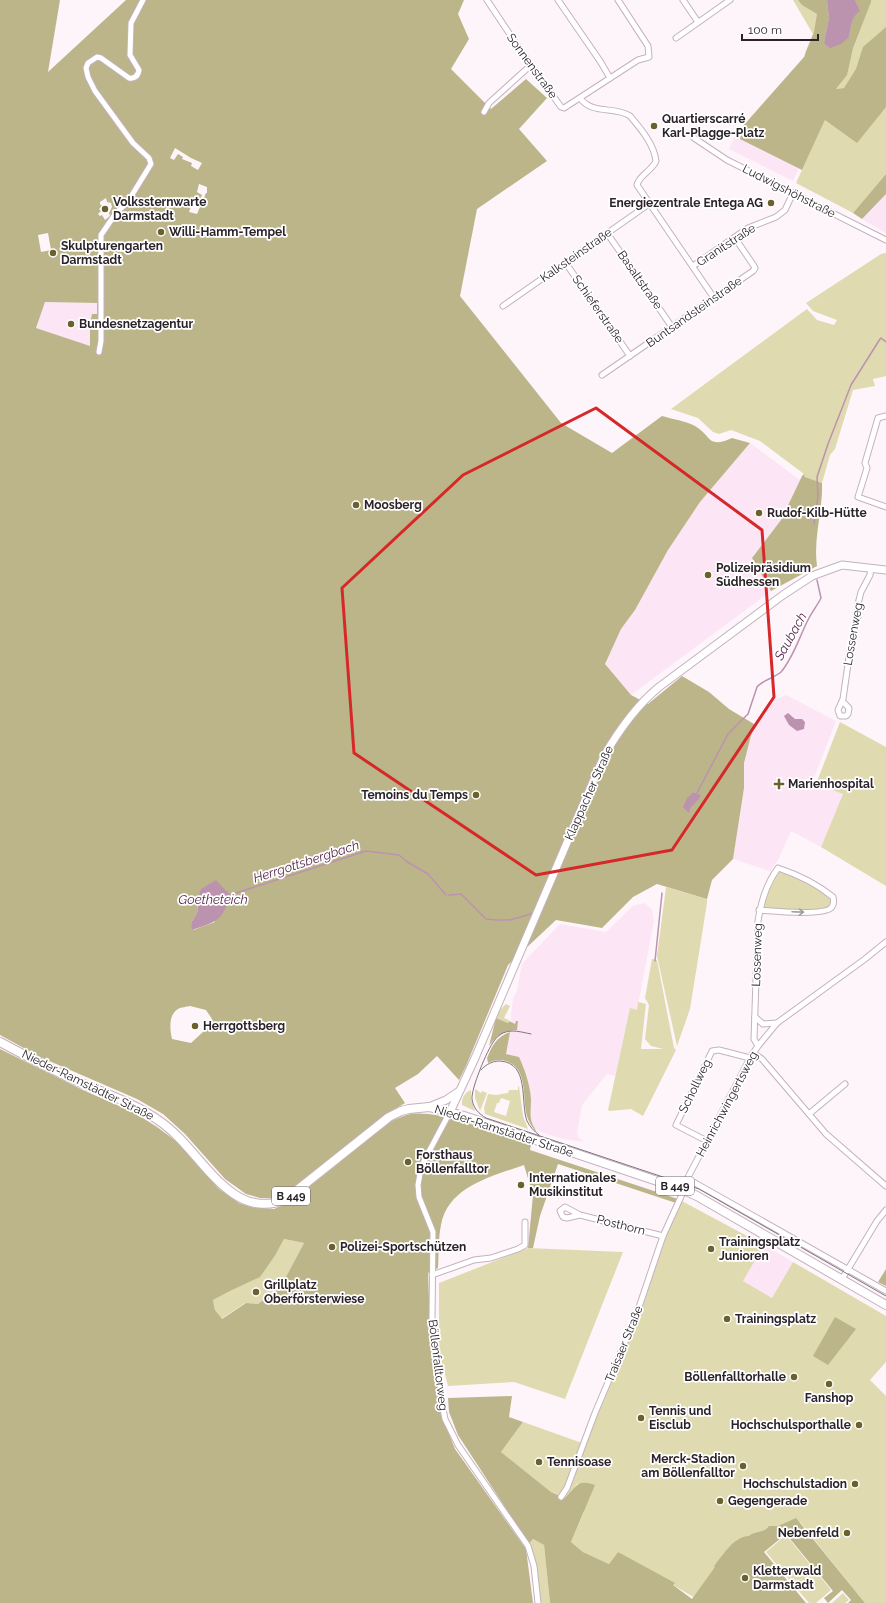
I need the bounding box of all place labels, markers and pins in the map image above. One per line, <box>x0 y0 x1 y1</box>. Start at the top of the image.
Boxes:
place label: Quartierscarré Karl-Plagge-Platz <box>662 112 765 140</box>
marker: Quartierscarré Karl-Plagge-Platz <box>649 121 659 131</box>
place label: Volkssternwarte Darmstadt <box>113 195 207 223</box>
place label: Energiezentrale Entega AG <box>609 196 763 210</box>
marker: Energiezentrale Entega AG <box>766 198 776 208</box>
marker: Volkssternwarte Darmstadt <box>100 204 110 214</box>
place label: Willi-Hamm-Tempel <box>169 225 286 239</box>
marker: Willi-Hamm-Tempel <box>156 227 166 237</box>
place label: Skulpturengarten Darmstadt <box>61 239 163 267</box>
marker: Skulpturengarten Darmstadt <box>48 248 58 258</box>
place label: Bundesnetzagentur <box>79 317 193 331</box>
marker: Bundesnetzagentur <box>66 319 76 329</box>
place label: Moosberg <box>364 498 422 512</box>
marker: Moosberg <box>351 500 361 510</box>
place label: Rudof-Kilb-Hütte <box>767 506 867 520</box>
marker: Rudof-Kilb-Hütte <box>754 508 764 518</box>
place label: Polizeipräsidium Südhessen <box>716 561 811 589</box>
marker: Polizeipräsidium Südhessen <box>703 570 713 580</box>
place label: Marienhospital <box>788 777 874 791</box>
marker: Marienhospital <box>773 778 785 790</box>
place label: Temoins du Temps <box>361 788 468 802</box>
marker: Temoins du Temps <box>471 790 481 800</box>
place label: Herrgottsberg <box>203 1019 285 1033</box>
marker: Herrgottsberg <box>190 1021 200 1031</box>
place label: Forsthaus Böllenfalltor <box>416 1148 489 1176</box>
marker: Forsthaus Böllenfalltor <box>403 1157 413 1167</box>
place label: Internationales Musikinstitut <box>529 1171 616 1199</box>
marker: Internationales Musikinstitut <box>516 1180 526 1190</box>
place label: Trainingsplatz Junioren <box>719 1235 800 1263</box>
place label: Polizei-Sportschützen <box>340 1240 466 1254</box>
marker: Polizei-Sportschützen <box>327 1242 337 1252</box>
marker: Trainingsplatz Junioren <box>706 1244 716 1254</box>
place label: Grillplatz Oberförsterwiese <box>264 1278 364 1306</box>
marker: Grillplatz Oberförsterwiese <box>251 1287 261 1297</box>
place label: Trainingsplatz <box>735 1312 816 1326</box>
marker: Trainingsplatz <box>722 1314 732 1324</box>
place label: Böllenfalltorhalle <box>684 1370 786 1384</box>
marker: Böllenfalltorhalle <box>789 1372 799 1382</box>
marker: Fanshop <box>824 1379 834 1389</box>
place label: Fanshop <box>805 1391 854 1405</box>
place label: Tennis und Eisclub <box>649 1404 711 1432</box>
marker: Tennis und Eisclub <box>636 1413 646 1423</box>
place label: Hochschulsporthalle <box>731 1418 851 1432</box>
marker: Hochschulsporthalle <box>854 1420 864 1430</box>
place label: Merck-Stadion am Böllenfalltor <box>641 1452 735 1480</box>
place label: Tennisoase <box>547 1455 611 1469</box>
marker: Tennisoase <box>534 1457 544 1467</box>
marker: Merck-Stadion am Böllenfalltor <box>738 1461 748 1471</box>
place label: Hochschulstadion <box>743 1477 847 1491</box>
marker: Hochschulstadion <box>850 1479 860 1489</box>
place label: Gegengerade <box>728 1494 807 1508</box>
marker: Gegengerade <box>715 1496 725 1506</box>
place label: Nebenfeld <box>778 1526 839 1540</box>
marker: Nebenfeld <box>842 1528 852 1538</box>
place label: Kletterwald Darmstadt <box>753 1564 822 1592</box>
marker: Kletterwald Darmstadt <box>740 1573 750 1583</box>

